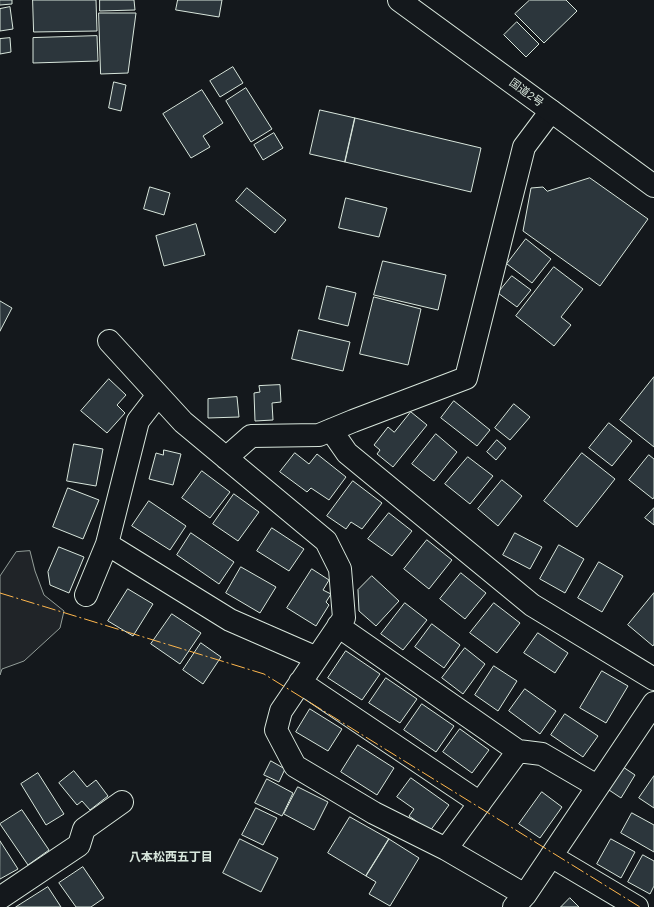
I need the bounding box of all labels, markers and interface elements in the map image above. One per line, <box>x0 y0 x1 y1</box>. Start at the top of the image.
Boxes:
street label: 国道2号 <box>506 76 546 110</box>
district label: 八本松西五丁目 <box>129 851 213 865</box>

